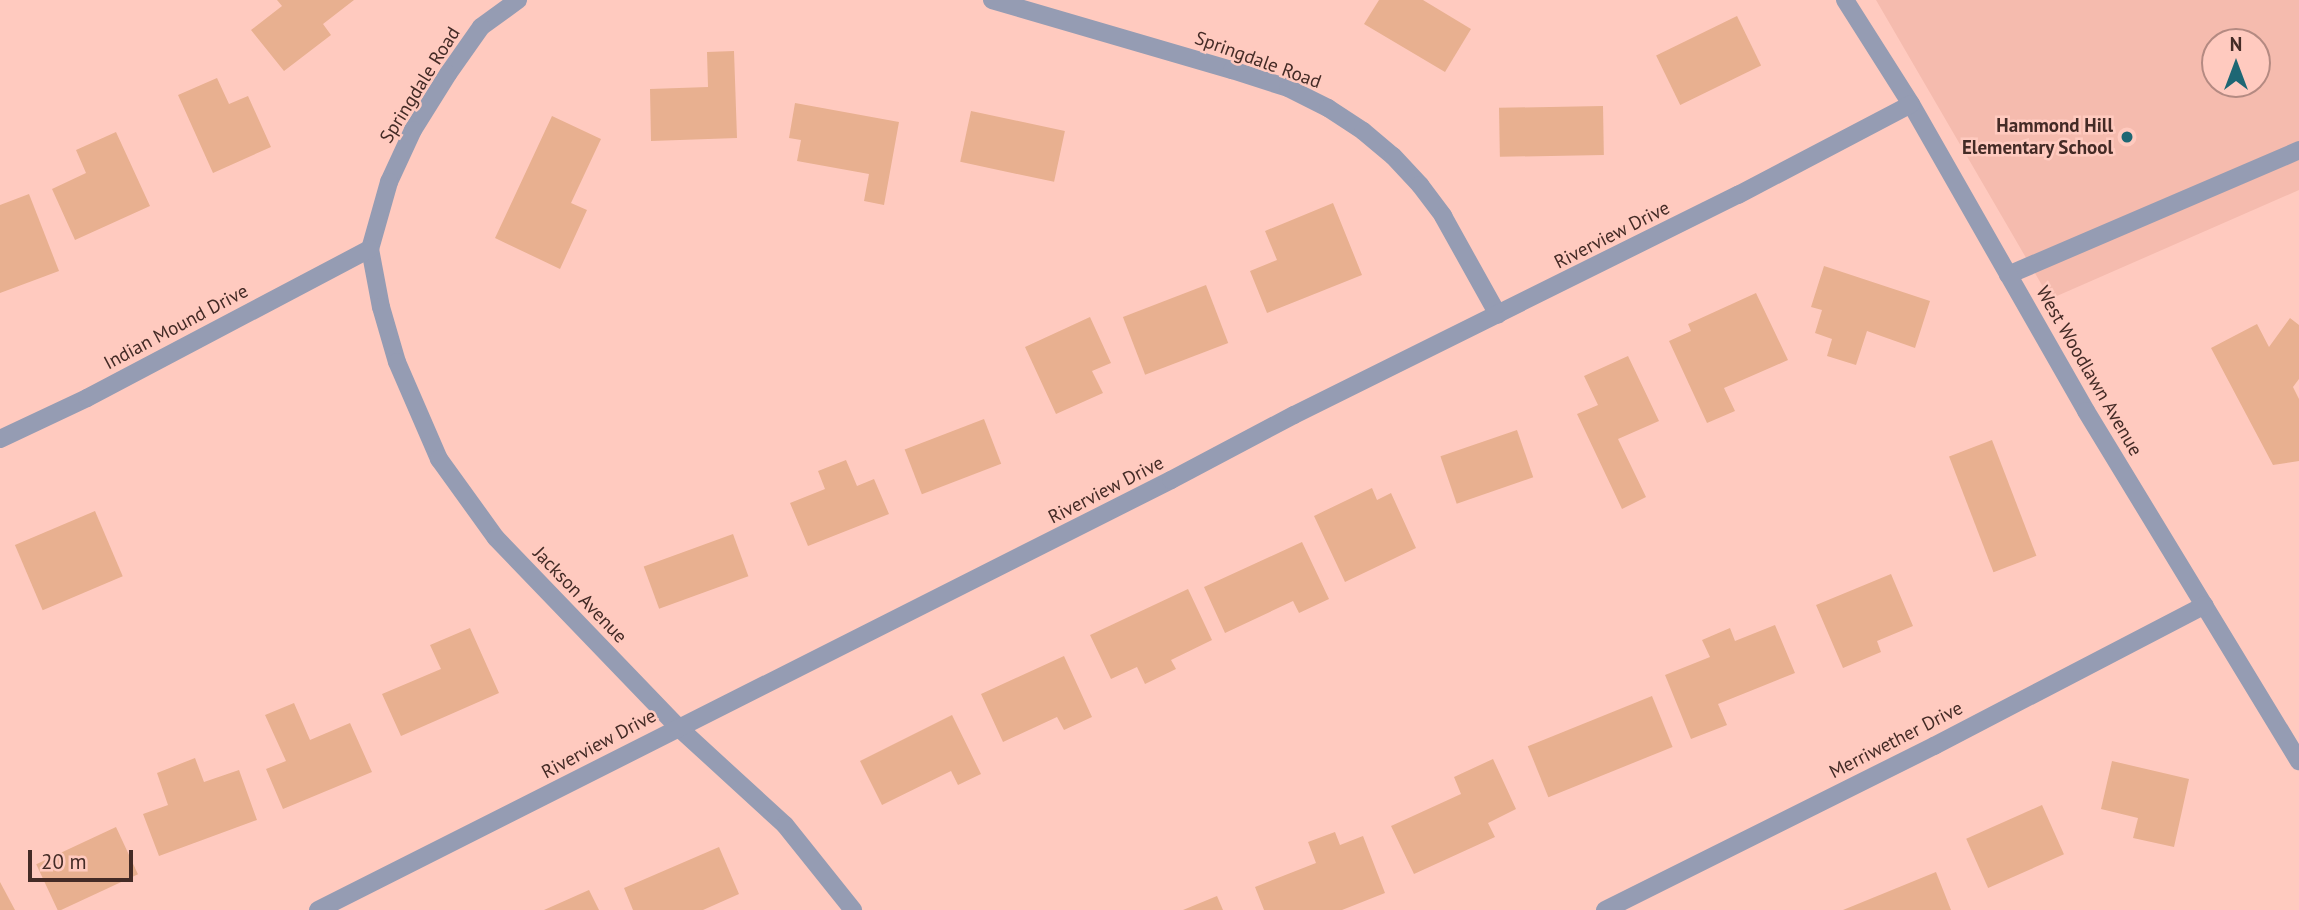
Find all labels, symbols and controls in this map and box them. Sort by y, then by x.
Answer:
street label: Springdale Road [375,23,465,147]
street label: Springdale Road [1192,27,1324,93]
north arrow [2201,28,2271,98]
text: N [2230,32,2242,56]
place label: Hammond Hill Elementary School [1961,115,2113,159]
marker: Hammond Hill Elementary School [2119,129,2135,145]
street label: Riverview Drive [1550,196,1674,274]
street label: Indian Mound Drive [100,279,252,375]
street label: West Woodlawn Avenue [2031,282,2147,460]
street label: Riverview Drive [1044,451,1168,529]
street label: Jackson Avenue [528,542,632,648]
street label: Merriwether Drive [1825,697,1967,783]
street label: Riverview Drive [538,704,660,784]
scale bar [32,836,136,880]
text: 20 m [41,848,87,875]

